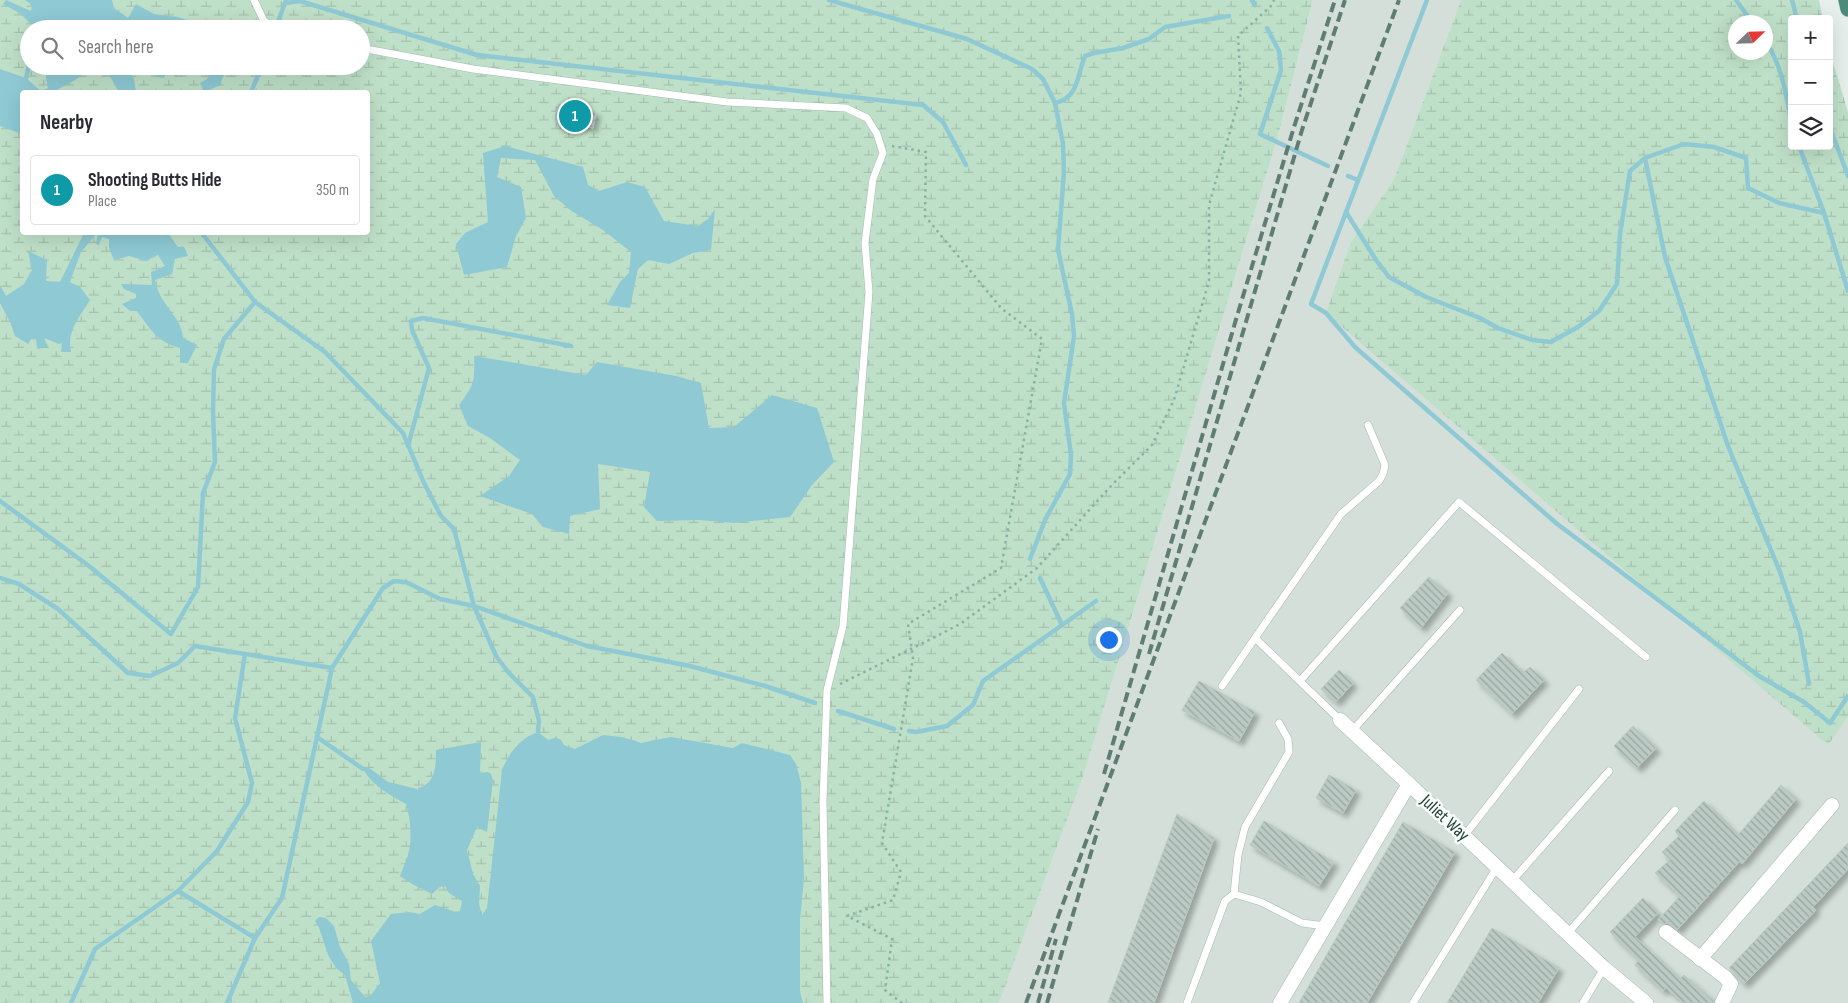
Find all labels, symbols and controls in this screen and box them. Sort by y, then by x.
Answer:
north arrow [1728,15,1773,60]
map controls [1788,15,1833,150]
button: + [1788,15,1833,60]
search box [20,20,370,75]
icon: search [38,34,66,62]
text: Search here [78,36,154,59]
button: − [1788,60,1833,105]
pin: 1 [559,97,591,135]
button: layers [1788,105,1833,150]
text: Nearby [40,110,93,135]
text: Shooting Butts Hide [88,169,222,192]
text: 1 [54,181,60,200]
text: 350 m [316,181,349,200]
text: Place [88,192,117,211]
your location [1096,627,1122,653]
street label: Juliet Way [1416,790,1474,846]

